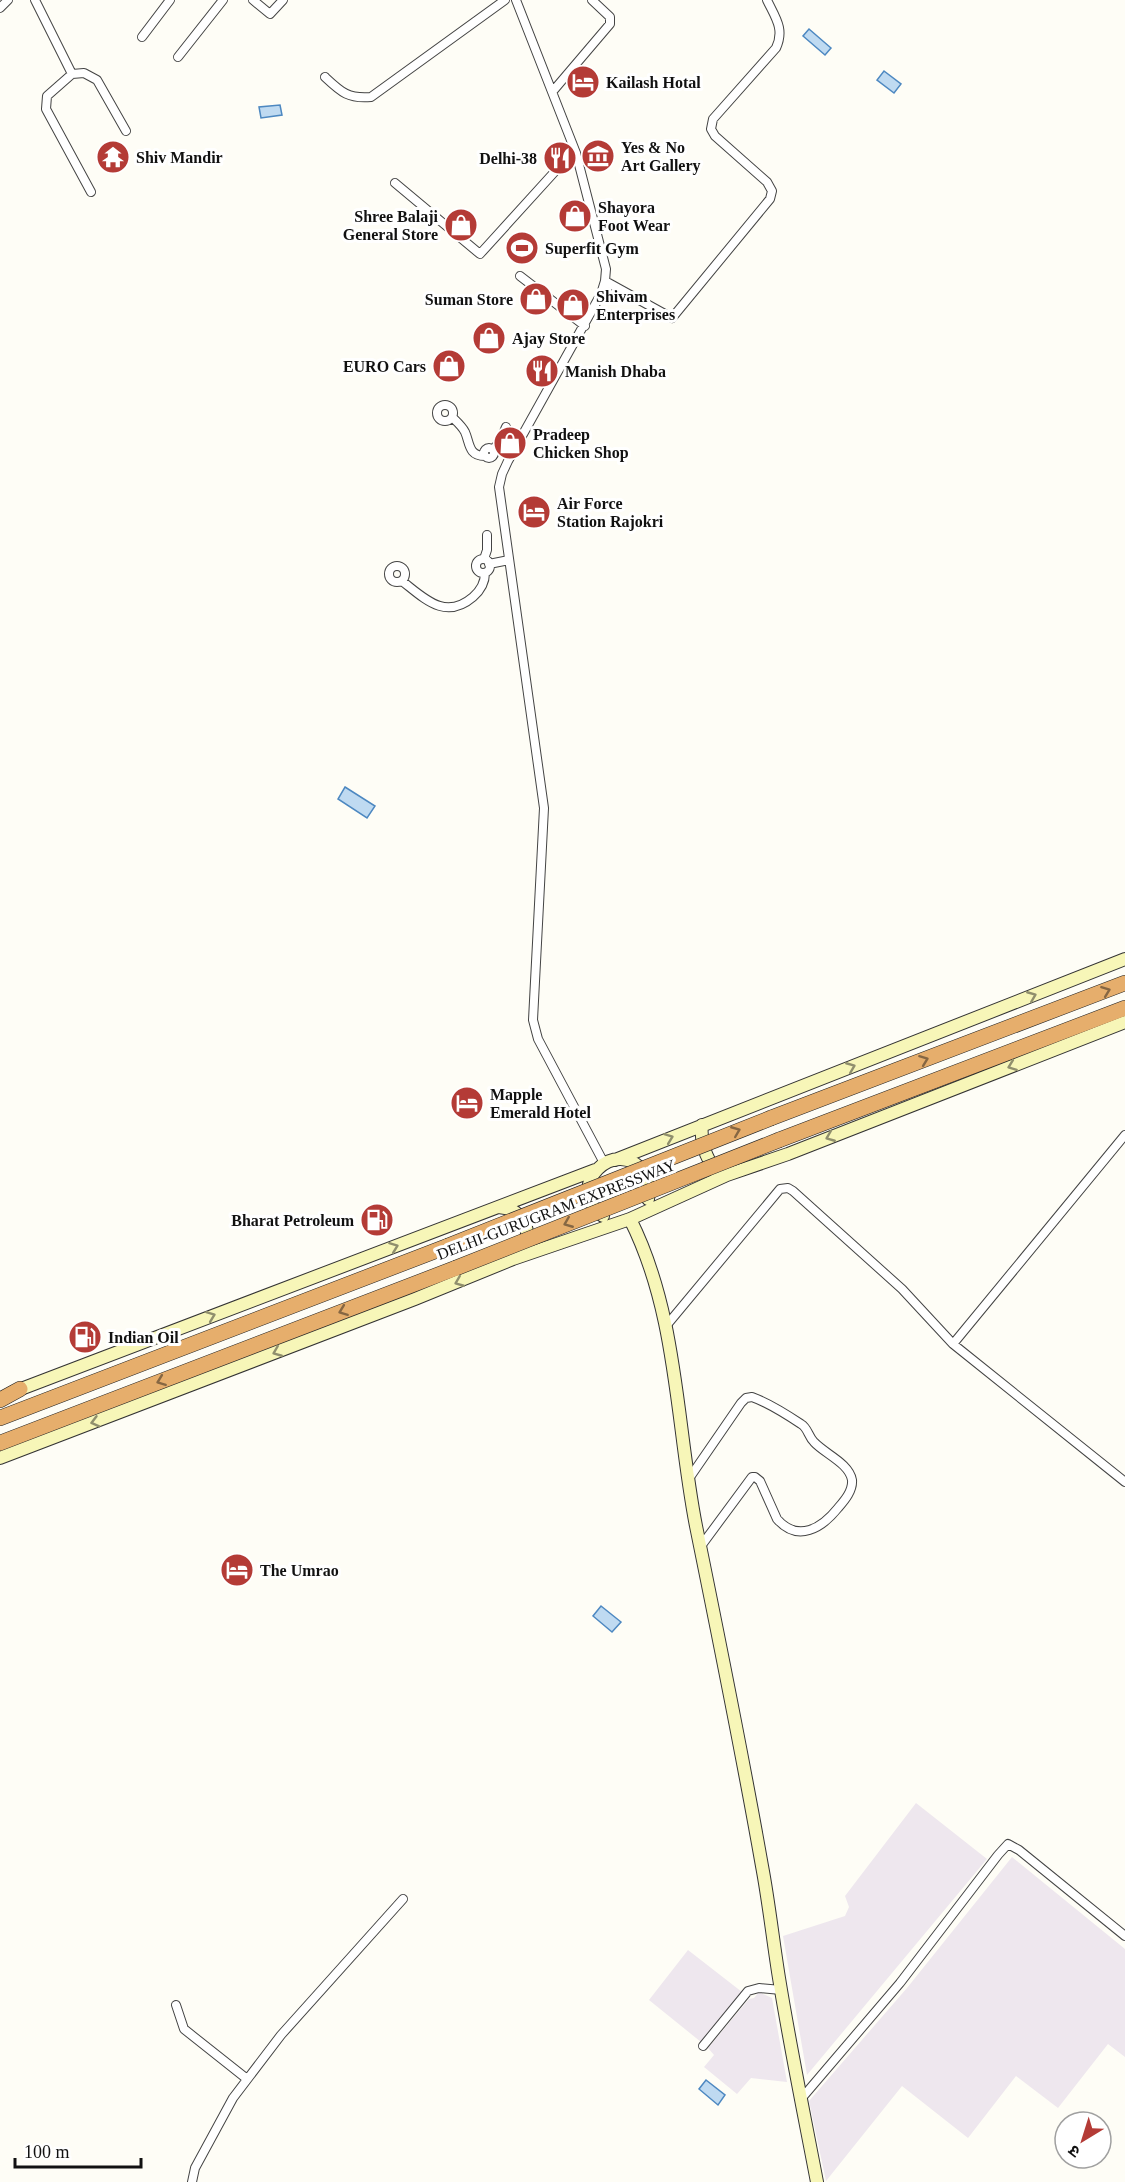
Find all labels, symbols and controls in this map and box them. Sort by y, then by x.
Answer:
hotel icon: Kailash Hotal [565,64,601,100]
place label: Kailash Hotal [606,74,701,91]
museum icon: Yes & No Art Gallery [580,138,616,174]
temple icon: Shiv Mandir [95,139,131,175]
place label: Yes & No Art Gallery [621,139,701,175]
restaurant icon: Delhi-38 [542,140,578,176]
place label: Shiv Mandir [136,149,223,166]
place label: Delhi-38 [479,150,537,167]
shop icon: Shayora Foot Wear [557,198,593,234]
place label: Shayora Foot Wear [598,199,670,234]
shop icon: Shree Balaji General Store [443,207,479,243]
place label: Shree Balaji General Store [343,208,439,243]
sports icon: Superfit Gym [504,230,540,266]
place label: Superfit Gym [545,240,639,258]
shop icon: Suman Store [518,281,554,317]
shop icon: Shivam Enterprises [555,287,591,323]
place label: Shivam Enterprises [596,288,675,324]
place label: Suman Store [425,291,513,308]
shop icon: Ajay Store [471,320,507,356]
place label: Ajay Store [512,330,585,348]
shop icon: EURO Cars [431,348,467,384]
restaurant icon: Manish Dhaba [524,353,560,389]
place label: EURO Cars [343,358,426,375]
place label: Manish Dhaba [565,363,666,380]
shop icon: Pradeep Chicken Shop [492,425,528,461]
place label: Pradeep Chicken Shop [533,426,629,462]
hotel icon: Air Force Station Rajokri [516,494,552,530]
place label: Air Force Station Rajokri [557,495,664,531]
one-way arrow [1100,985,1111,998]
one-way arrow [1026,990,1037,1003]
one-way arrow [918,1054,928,1067]
one-way arrow [1007,1058,1017,1071]
one-way arrow [845,1062,855,1075]
hotel icon: Mapple Emerald Hotel [449,1085,485,1121]
place label: Mapple Emerald Hotel [490,1086,591,1121]
one-way arrow [730,1126,741,1138]
one-way arrow [826,1130,837,1142]
one-way arrow [663,1133,674,1146]
street label: DELHI-GURUGRAM EXPRESSWAY [435,1156,678,1263]
fuel station icon: Bharat Petroleum [359,1202,395,1238]
place label: Bharat Petroleum [231,1212,355,1229]
one-way arrow [563,1216,574,1229]
one-way arrow [388,1241,398,1254]
one-way arrow [454,1275,465,1287]
one-way arrow [338,1304,349,1316]
one-way arrow [206,1311,216,1324]
fuel station icon: Indian Oil [67,1319,103,1355]
place label: Indian Oil [108,1329,179,1346]
one-way arrow [272,1344,283,1357]
one-way arrow [156,1374,167,1386]
one-way arrow [90,1415,101,1427]
hotel icon: The Umrao [219,1552,255,1588]
place label: The Umrao [260,1562,339,1579]
north arrow [1053,2110,1113,2170]
scale bar [15,2131,141,2169]
text: उ [1065,2141,1083,2161]
text: 100 m [24,2142,70,2162]

